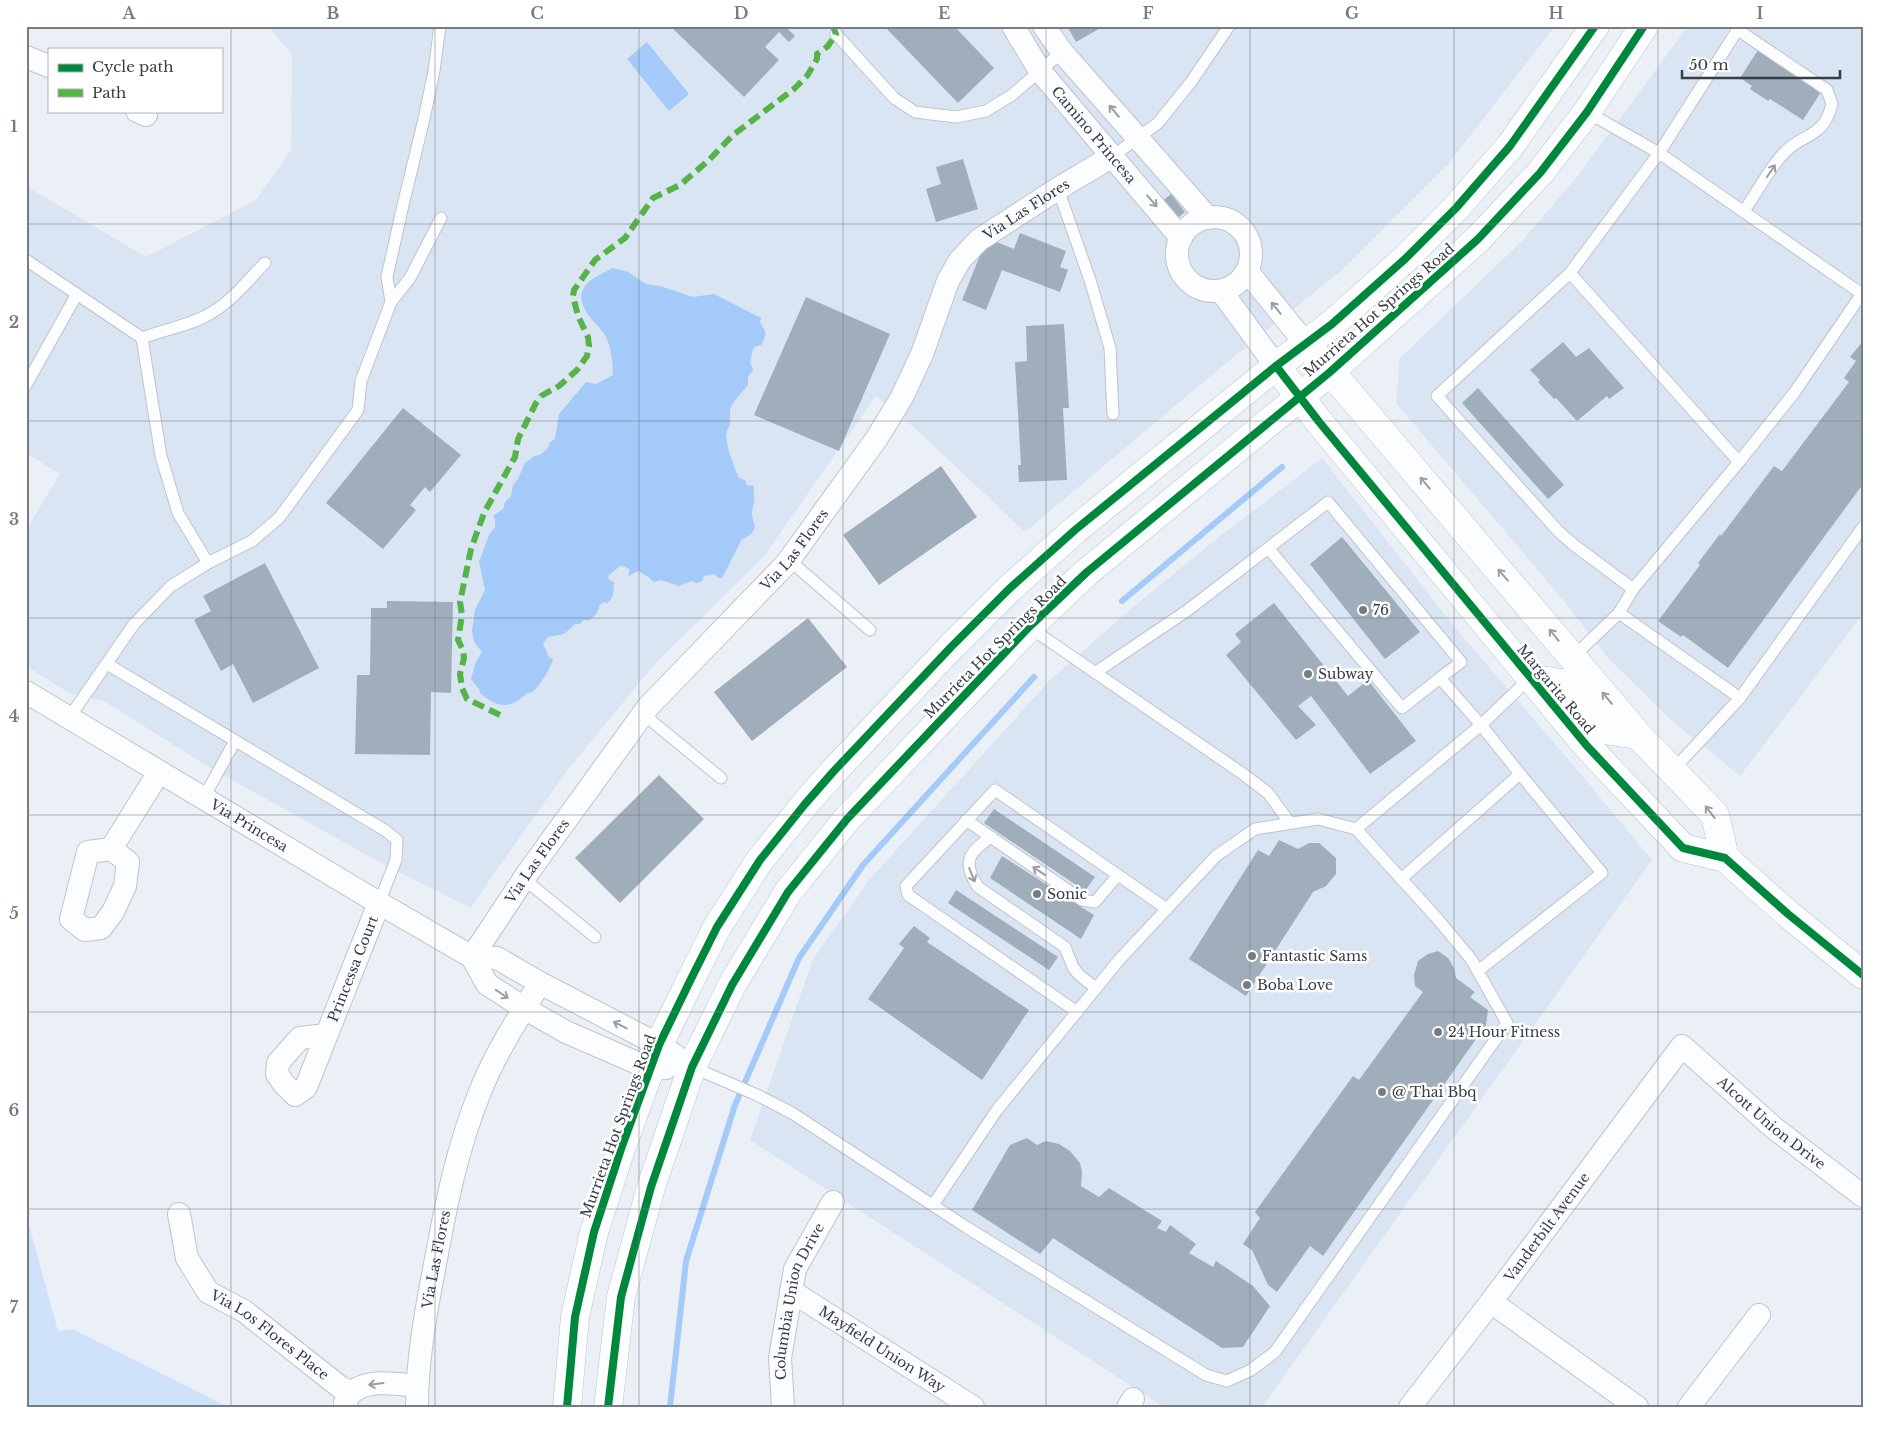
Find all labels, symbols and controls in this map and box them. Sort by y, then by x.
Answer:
text: A [122,3,137,23]
text: B [327,3,340,23]
text: C [530,3,544,23]
text: D [734,3,748,23]
text: E [938,3,950,23]
text: F [1142,3,1154,23]
text: G [1345,3,1359,23]
text: H [1548,3,1564,23]
text: I [1757,3,1764,23]
legend [48,48,222,112]
scale bar [1682,48,1839,80]
text: 50 m [1689,55,1729,74]
text: Cycle path [92,57,174,76]
street label: Camino Princesa [1048,82,1140,187]
text: Path [92,83,126,102]
one-way arrow [1108,104,1119,117]
text: 1 [11,116,18,136]
one-way arrow [1766,164,1776,178]
street label: Via Las Flores [979,175,1073,245]
one-way arrow [1146,195,1157,208]
street label: Murrieta Hot Springs Road [1300,239,1459,380]
one-way arrow [1271,302,1282,315]
text: 2 [9,312,19,332]
one-way arrow [1420,477,1431,490]
street label: Via Las Flores [756,505,832,595]
text: 3 [9,509,19,529]
one-way arrow [1498,569,1509,582]
street label: Murrieta Hot Springs Road [920,572,1070,722]
place label: 76 [1373,601,1389,619]
marker: 76 [1357,604,1369,616]
one-way arrow [1548,629,1559,642]
street label: Margarita Road [1513,641,1599,738]
place label: Subway [1318,665,1374,683]
marker: Subway [1302,668,1314,680]
one-way arrow [1601,692,1612,705]
text: 4 [9,706,19,726]
street label: Via Princesa [206,795,292,856]
one-way arrow [1705,805,1715,819]
street label: Via Las Flores [500,815,573,908]
one-way arrow [1033,866,1047,876]
one-way arrow [968,868,977,883]
place label: Sonic [1047,885,1088,903]
marker: Sonic [1031,888,1043,900]
text: 5 [9,903,19,923]
street label: Princessa Court [324,913,382,1024]
place label: Fantastic Sams [1262,947,1367,965]
marker: Fantastic Sams [1246,950,1258,962]
place label: Boba Love [1257,976,1333,994]
marker: Boba Love [1241,979,1253,991]
one-way arrow [495,989,509,999]
one-way arrow [613,1020,628,1029]
place label: 24 Hour Fitness [1448,1023,1560,1041]
marker: 24 Hour Fitness [1432,1026,1444,1038]
street label: Murrieta Hot Springs Road [576,1031,660,1220]
street label: Alcott Union Drive [1713,1072,1829,1173]
place label: @ Thai Bbq [1392,1083,1477,1101]
marker: @ Thai Bbq [1376,1086,1388,1098]
text: 6 [9,1100,20,1120]
street label: Vanderbilt Avenue [1500,1169,1593,1286]
street label: Via Las Flores [418,1209,454,1311]
street label: Columbia Union Drive [771,1220,828,1381]
street label: Via Los Flores Place [206,1285,333,1384]
text: 7 [10,1297,19,1317]
street label: Mayfield Union Way [815,1302,949,1396]
one-way arrow [368,1379,384,1389]

